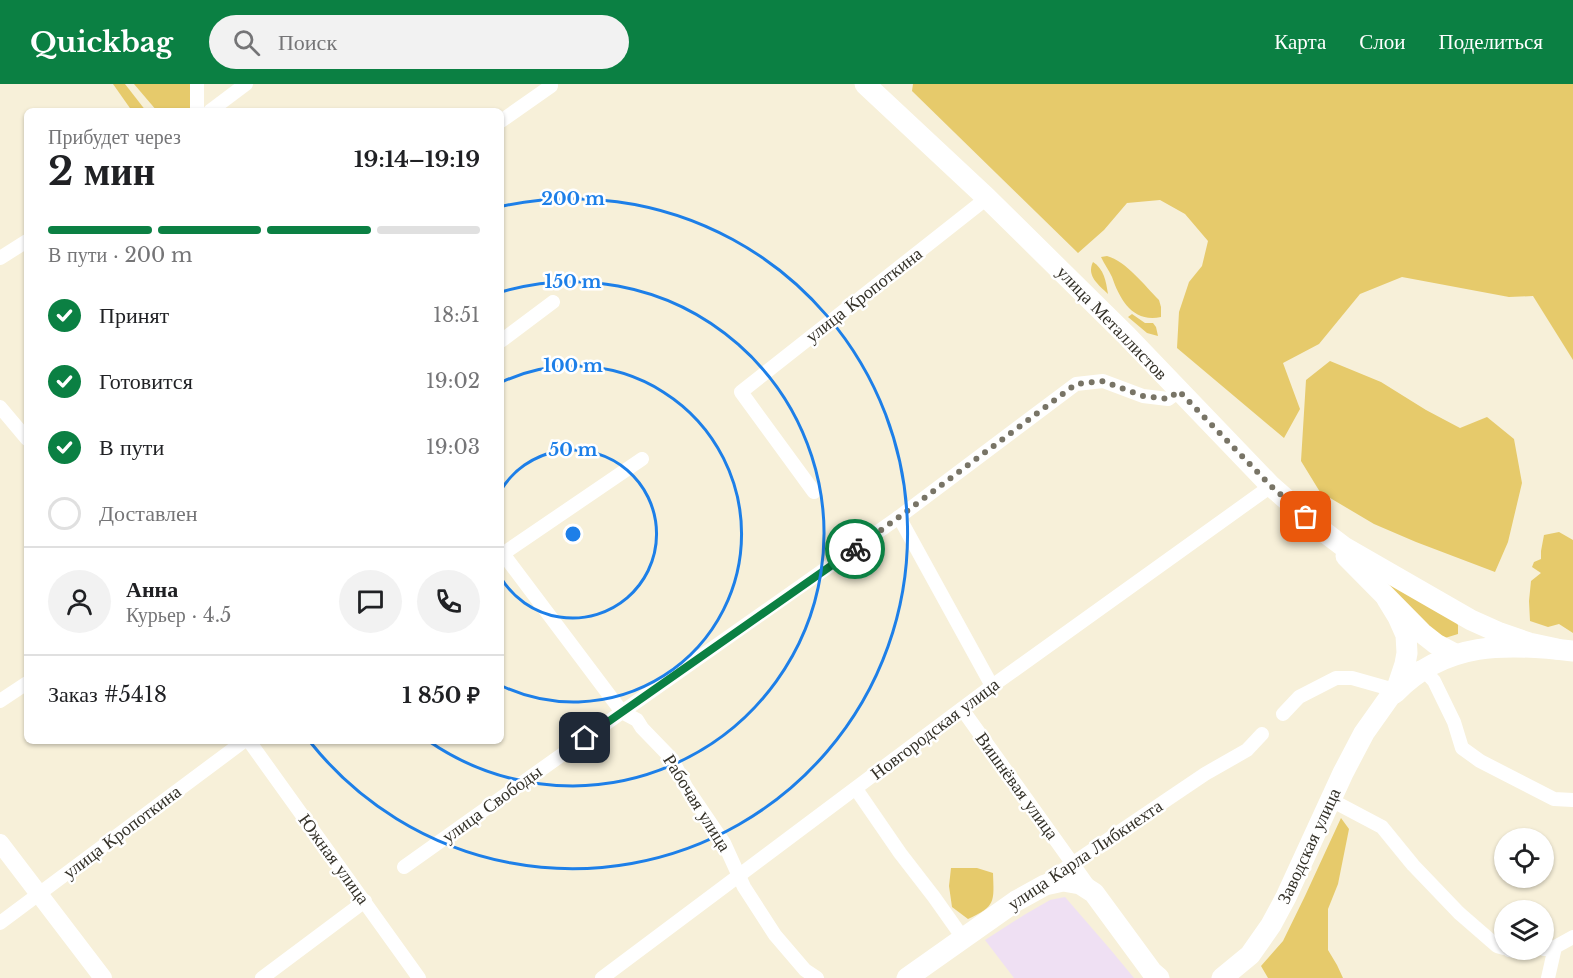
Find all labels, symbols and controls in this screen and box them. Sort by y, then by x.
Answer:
search box [209,15,629,69]
text: Quickbag [30,25,173,60]
icon: search [230,26,263,59]
text: Поиск [278,29,337,56]
text: Карта [1274,29,1326,55]
text: Слои [1359,29,1405,55]
text: Поделиться [1438,29,1543,55]
text: Прибудет через [48,125,181,149]
text: 19:14–19:19 [354,146,480,173]
text: 2 мин [48,147,155,196]
text: 200 m [541,188,605,210]
text: В пути · 200 m [48,243,193,267]
street label: улица Кропоткина [801,243,927,347]
street label: улица Металлистов [1052,261,1172,385]
text: 150 m [545,271,602,293]
icon: check [48,299,81,332]
text: Принят [99,302,169,329]
text: 18:51 [433,303,480,327]
text: 100 m [543,355,603,377]
icon: check [48,365,81,398]
text: Готовится [99,368,193,395]
text: 19:02 [426,369,480,393]
icon: check [48,431,81,464]
text: В пути [99,434,164,461]
text: 19:03 [426,435,480,459]
text: 50 m [549,439,598,461]
pin [1280,491,1331,542]
text: Доставлен [99,500,198,527]
icon: bag [1289,500,1322,533]
courier [825,519,885,579]
centre of rings [563,524,583,544]
icon: bike [839,533,872,566]
button: person [48,570,111,633]
button: chat [339,570,402,633]
button: phone [417,570,480,633]
text: Анна [126,576,178,603]
text: Курьер · 4.5 [126,603,231,627]
street label: Новгородская улица [866,673,1004,785]
text: Заказ #5418 [48,681,167,708]
text: 1 850 ₽ [402,682,480,709]
pin [559,712,610,763]
icon: home [568,721,601,754]
street label: Вишнёвая улица [971,728,1063,844]
street label: Рабочая улица [658,750,736,856]
street label: улица Свободы [438,760,546,848]
street label: улица Кропоткина [59,781,185,883]
street label: Заводская улица [1273,785,1345,907]
street label: улица Карла Либкнехта [1003,795,1167,915]
street label: Южная улица [294,809,374,909]
map controls [1494,828,1554,960]
button: locate [1494,828,1554,888]
button: layers [1494,900,1554,960]

